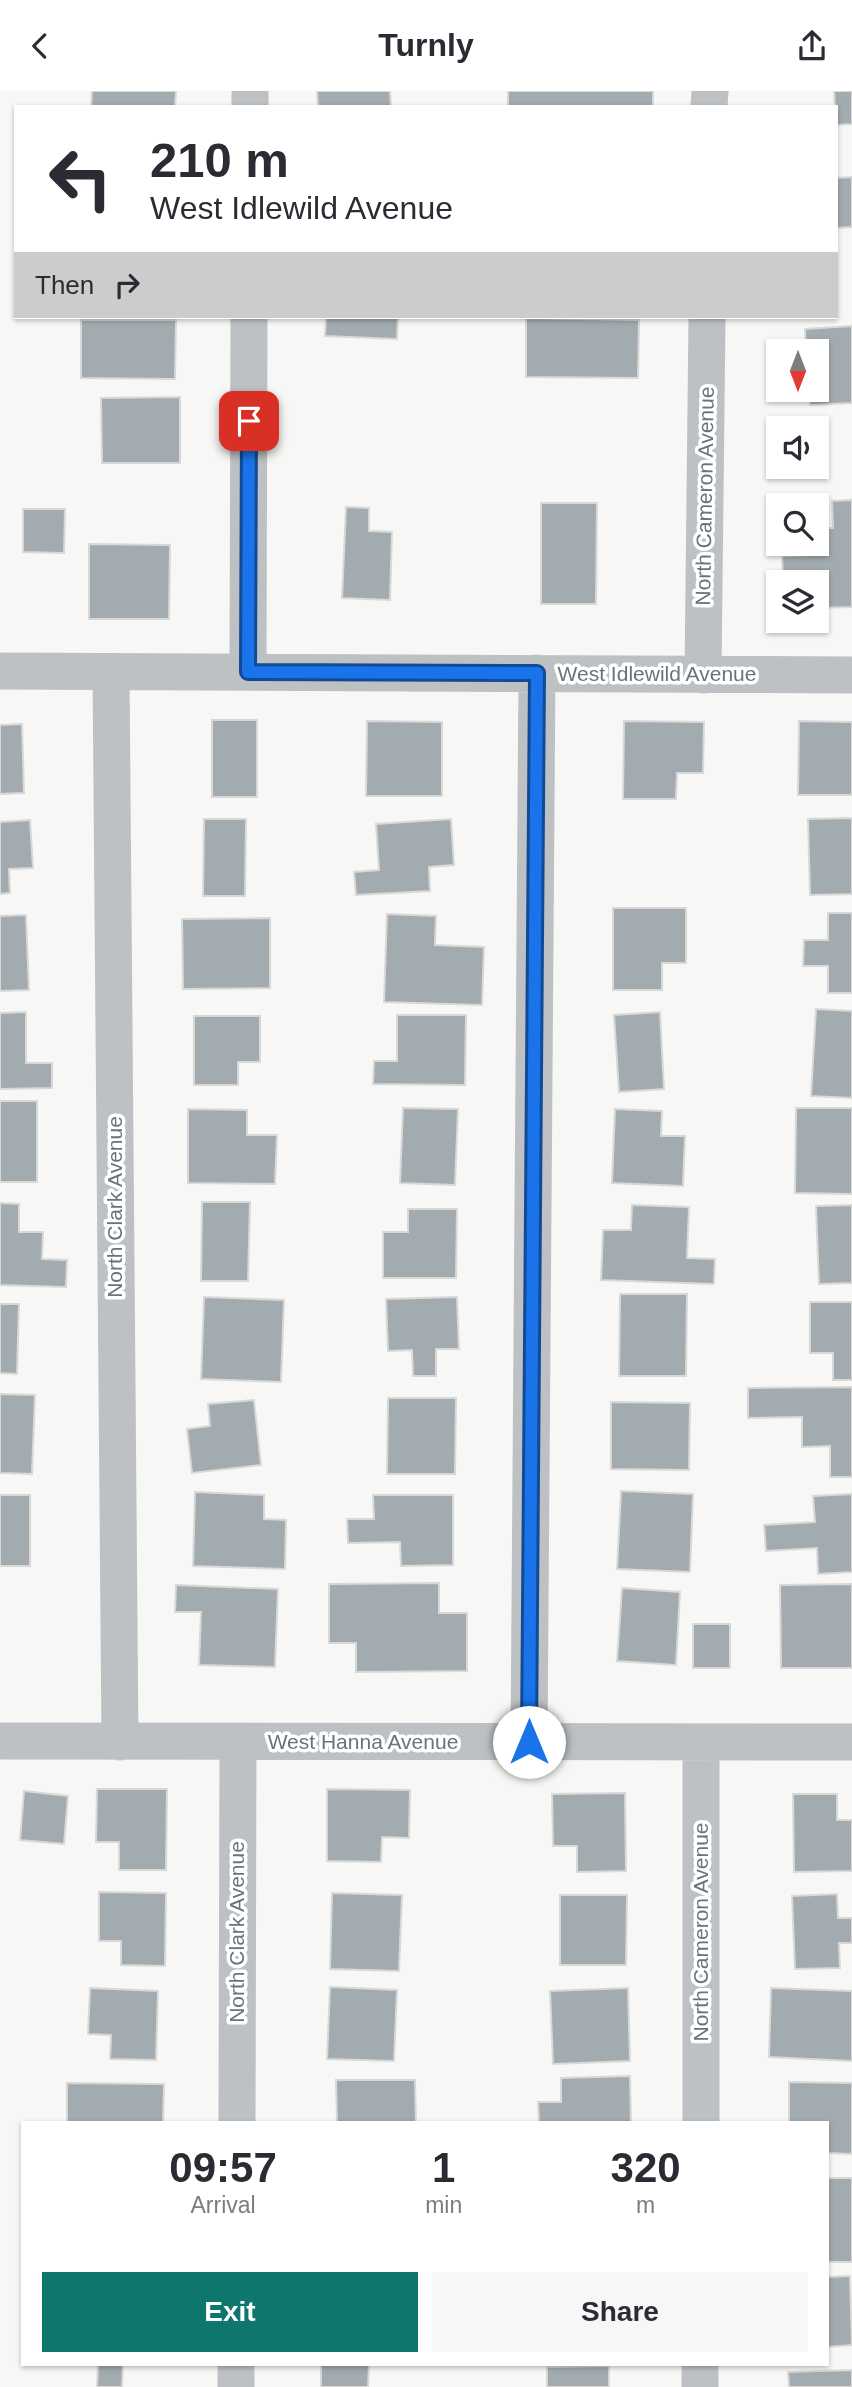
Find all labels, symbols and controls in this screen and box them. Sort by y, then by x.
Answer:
icon: back [21,27,59,65]
text: Turnly [378,27,474,63]
icon: share [793,27,831,65]
icon: left [35,133,126,224]
text: 210 m [150,133,289,187]
text: West Idlewild Avenue [150,190,453,226]
icon: right [108,266,146,304]
text: Then [35,270,94,300]
north arrow [766,339,830,403]
map controls [766,339,829,633]
street label: North Cameron Avenue [691,386,718,606]
pin [219,391,279,451]
icon: arrive [230,402,268,440]
button: sound [766,416,829,479]
button: search [766,493,829,556]
button: layers [766,570,829,633]
street label: West Idlewild Avenue [558,662,756,685]
street label: North Clark Avenue [103,1116,126,1298]
position arrow [492,1705,566,1779]
street label: West Hanna Avenue [268,1730,458,1753]
street label: North Cameron Avenue [689,1822,712,2042]
street label: North Clark Avenue [225,1841,248,2023]
text: 09:57 [169,2144,277,2191]
text: 1 [432,2144,455,2191]
text: 320 [611,2144,681,2191]
text: Arrival [190,2192,256,2218]
text: min [425,2192,462,2218]
text: m [636,2192,655,2218]
button: Exit [42,2272,418,2352]
button: Share [432,2272,808,2352]

